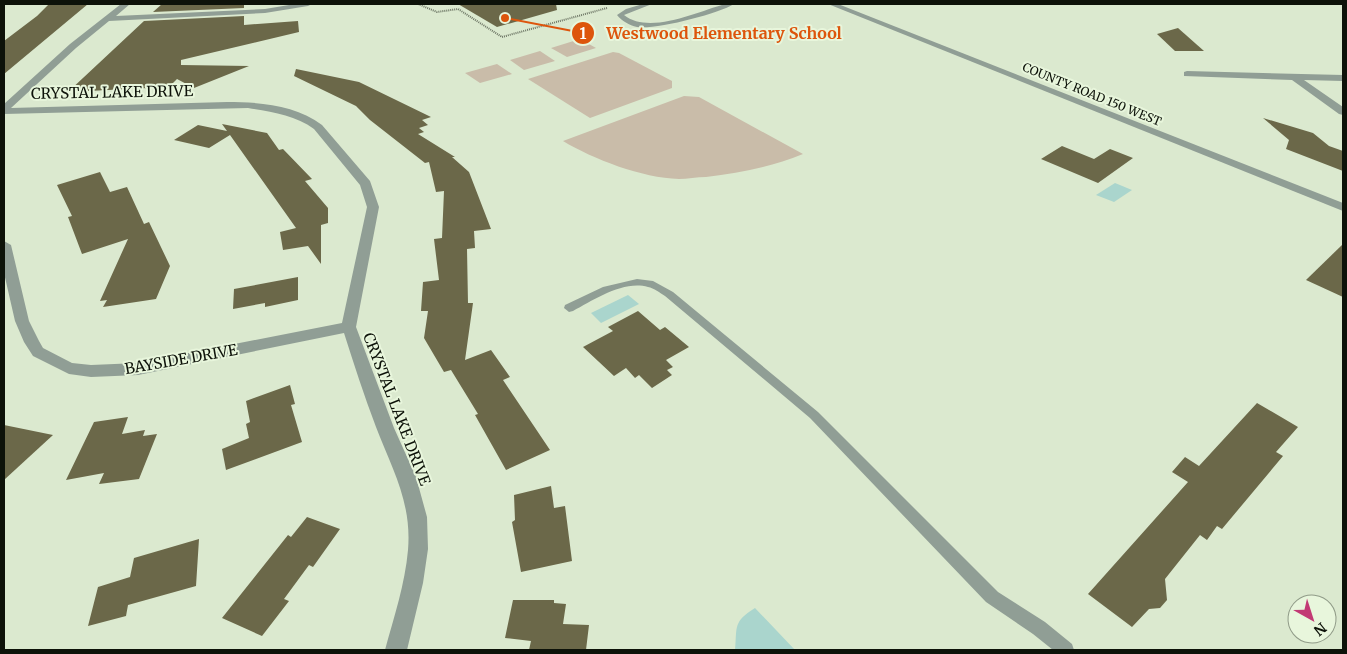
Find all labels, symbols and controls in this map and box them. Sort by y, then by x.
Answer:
callout: Westwood Elementary School [571,18,851,49]
text: Westwood Elementary School [605,23,842,43]
text: 1 [580,24,587,43]
street label: COUNTY ROAD 150 WEST [1020,59,1164,129]
street label: CRYSTAL LAKE DRIVE [31,81,194,103]
street label: CRYSTAL LAKE DRIVE [359,330,435,489]
street label: BAYSIDE DRIVE [123,340,239,378]
north arrow [1287,594,1337,644]
text: N [1310,619,1330,640]

